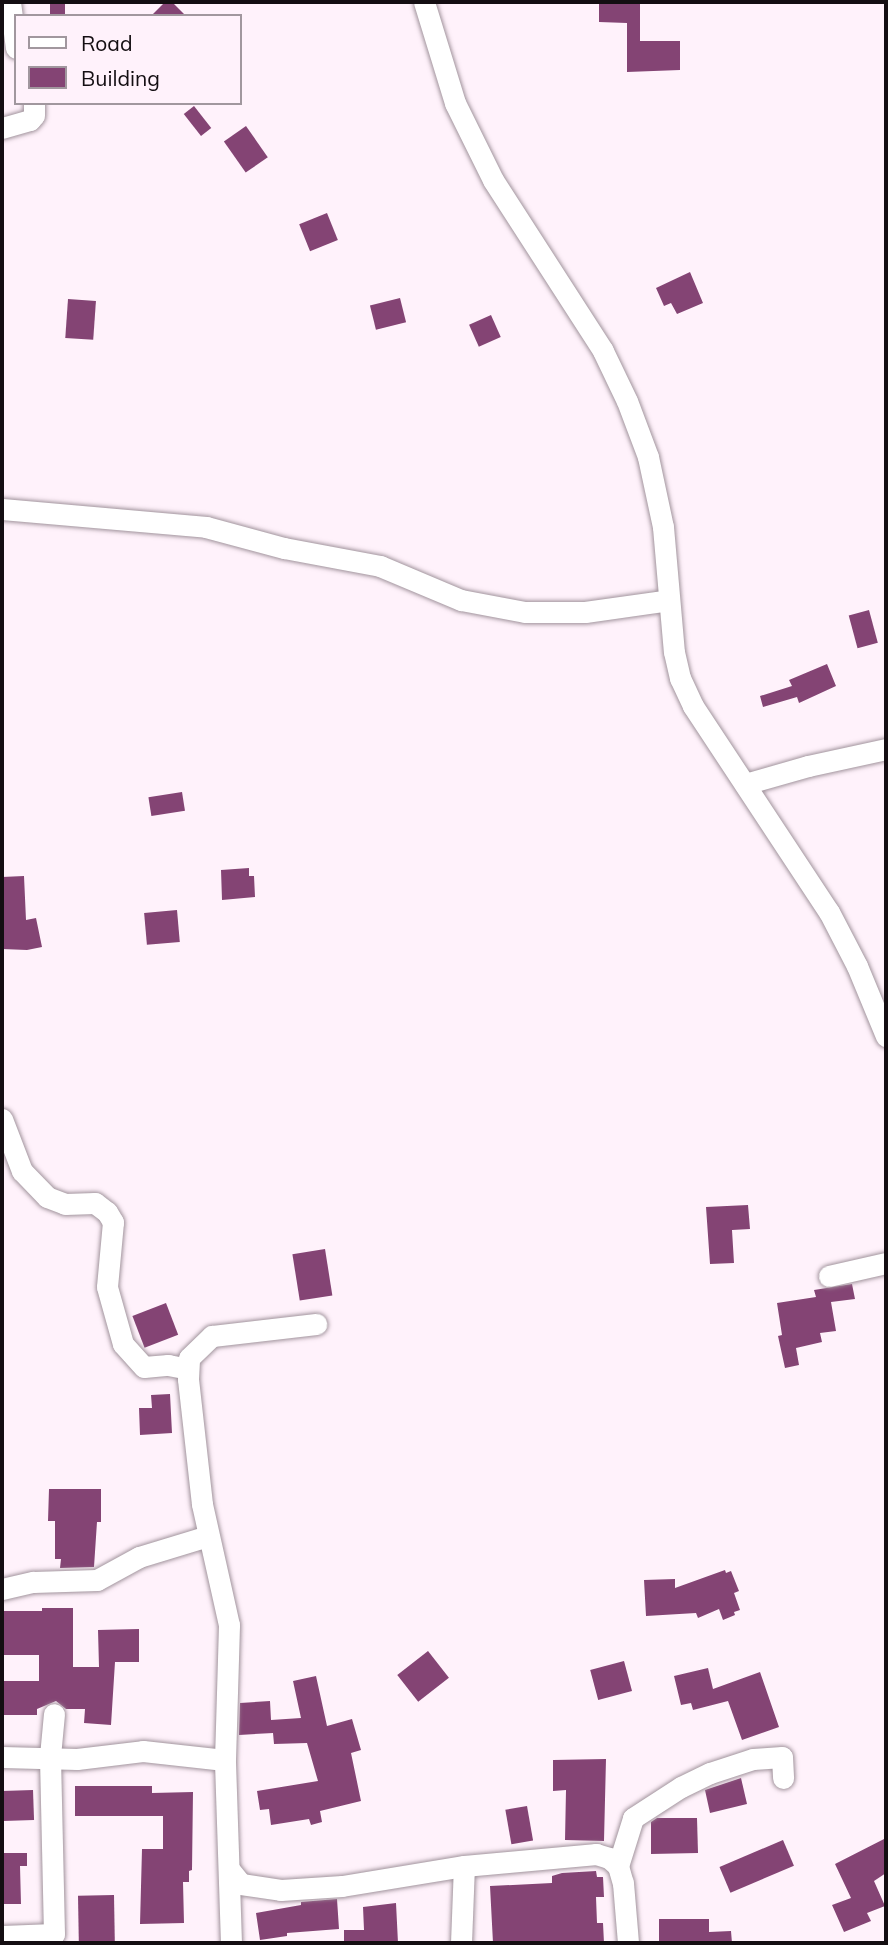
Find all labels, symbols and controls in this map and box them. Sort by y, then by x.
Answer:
legend [14,14,242,105]
text: Road [81,30,132,56]
text: Building [81,65,160,91]

